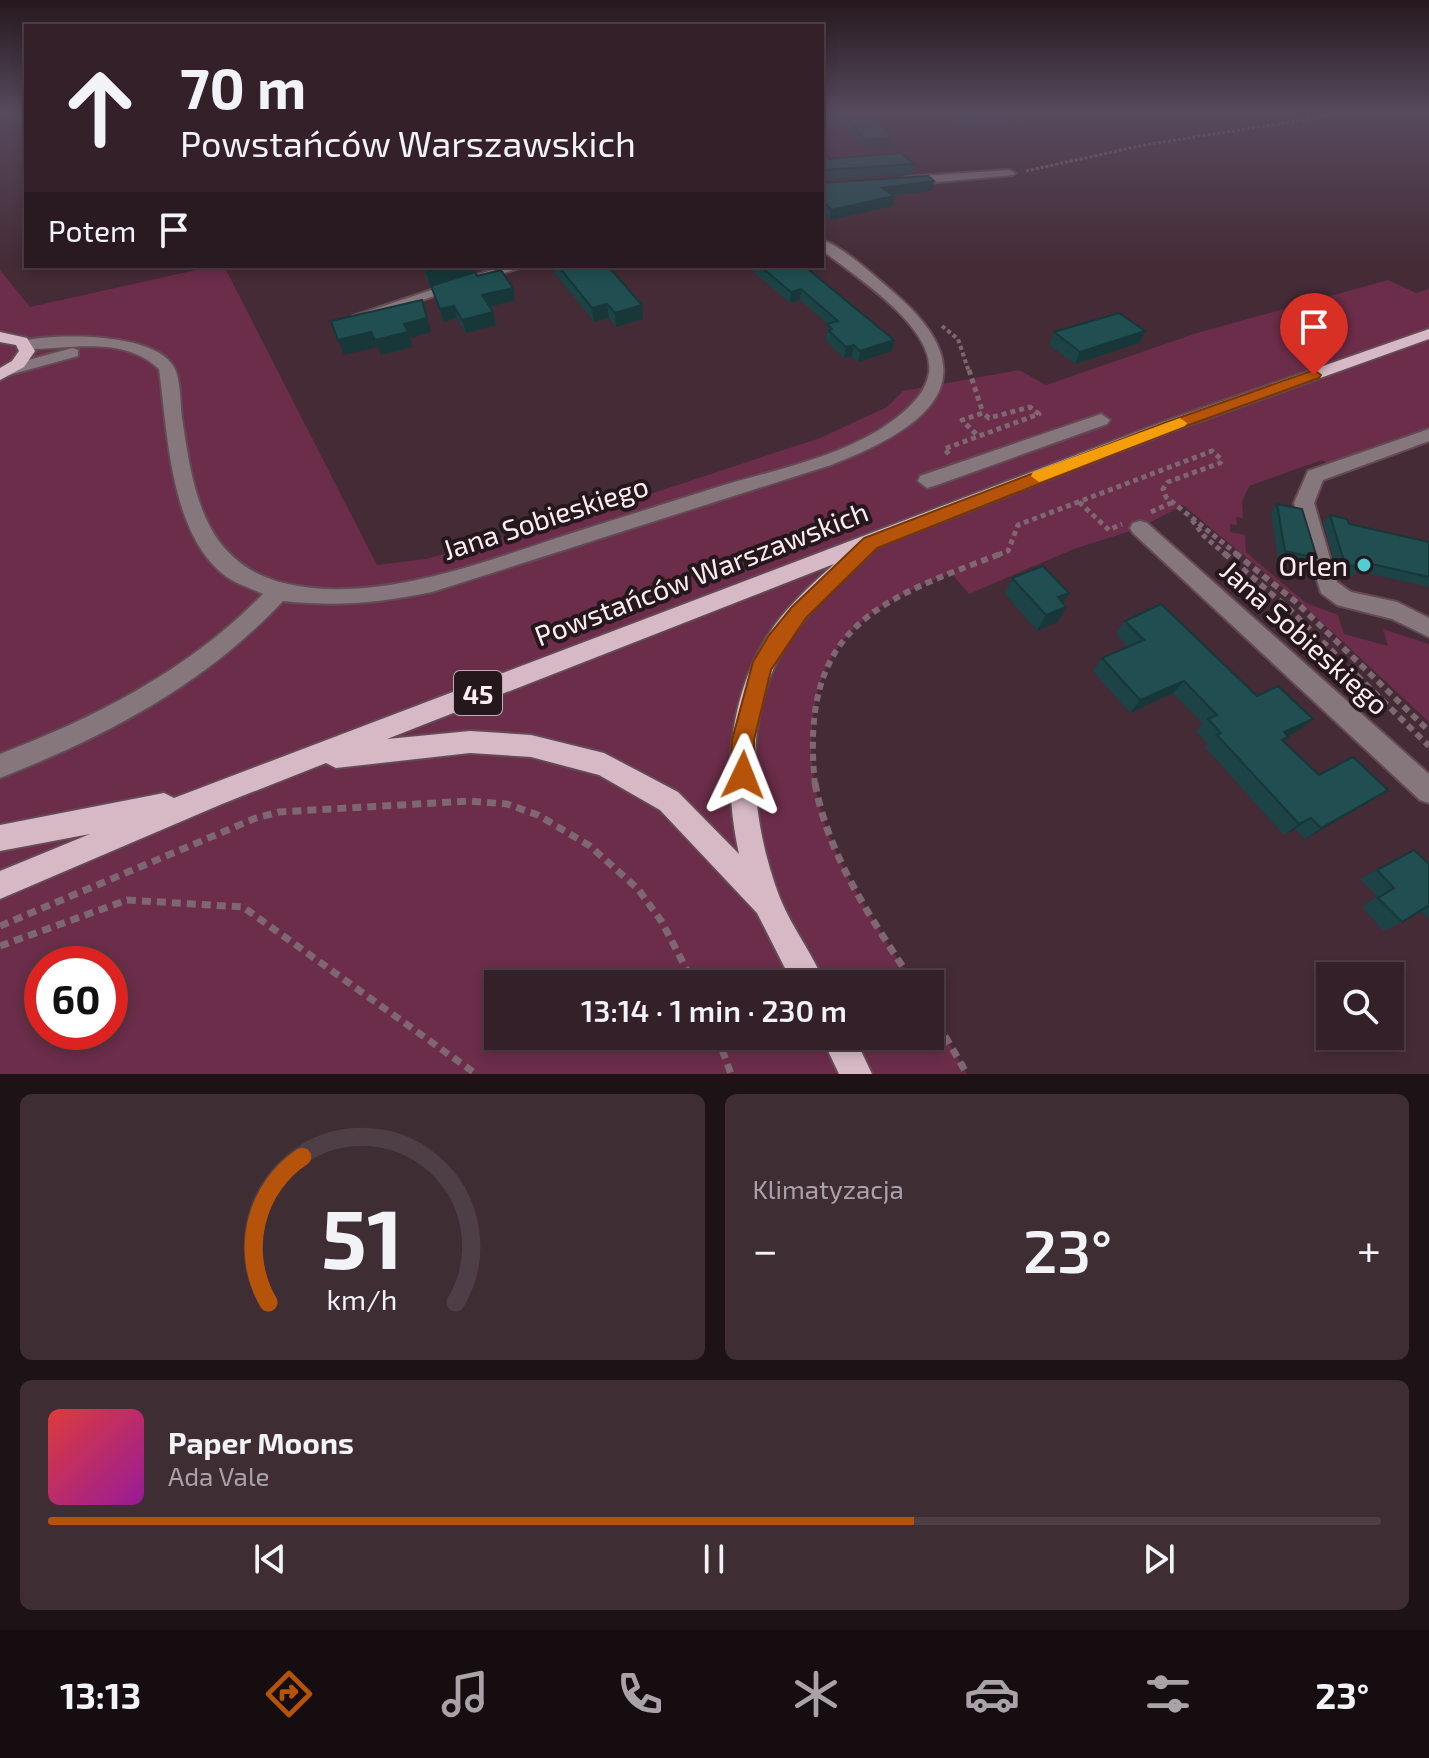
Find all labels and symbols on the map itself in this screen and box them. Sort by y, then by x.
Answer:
pin [1280,293,1348,375]
street label: Jana Sobieskiego [438,468,652,566]
street label: Powstańców Warszawskich [529,494,873,652]
place label: Orlen [1278,548,1348,582]
street label: Jana Sobieskiego [1214,553,1396,721]
marker: Orlen [1355,556,1373,574]
road number: 45 [454,671,502,715]
position arrow [701,733,785,817]
speed limit sign: 60 [24,946,128,1050]

